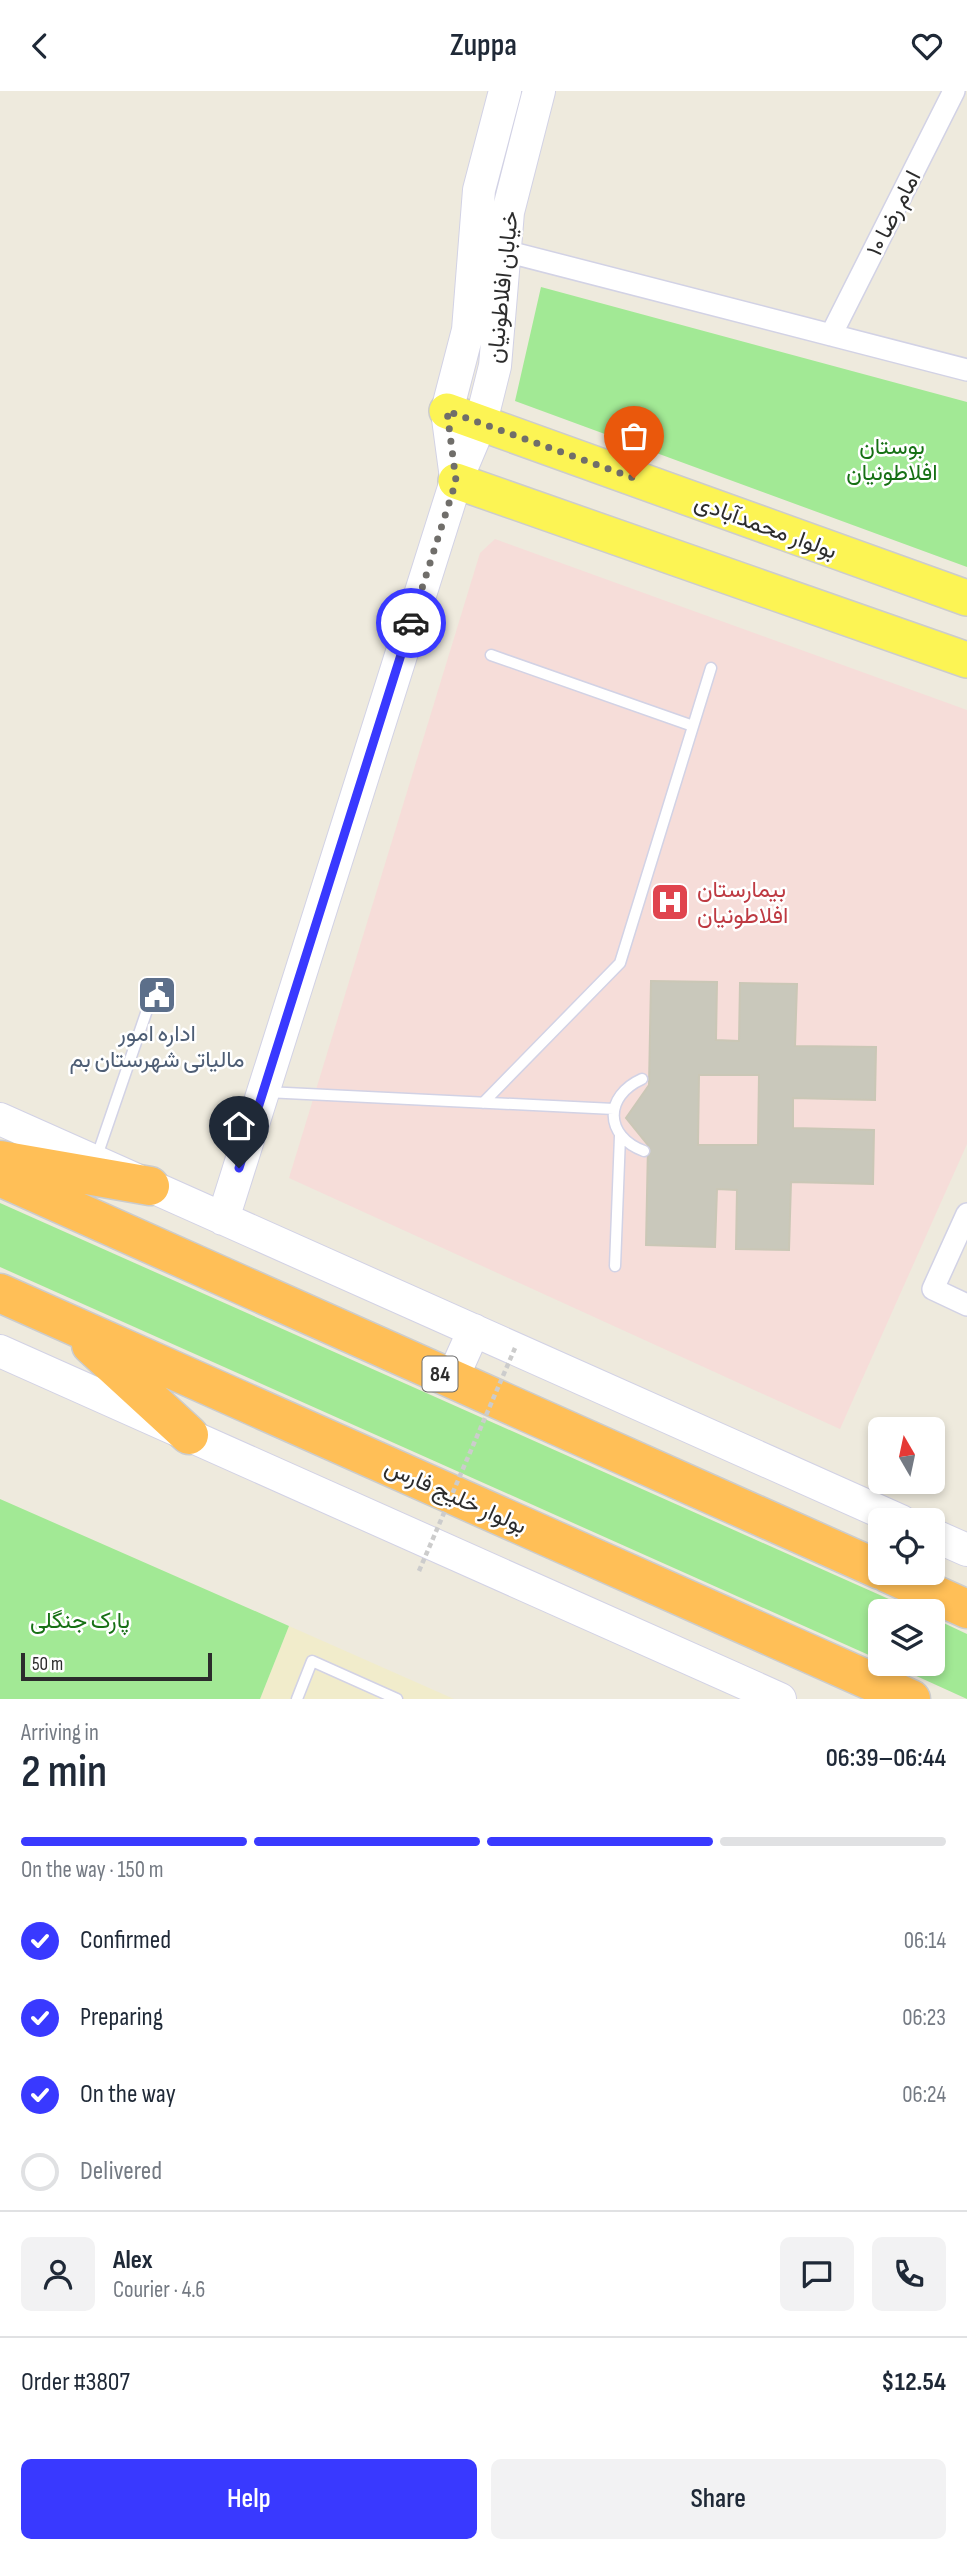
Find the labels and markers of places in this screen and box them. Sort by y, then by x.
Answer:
pin [604,406,664,478]
place label: بیمارستان افلاطونیان [697,876,788,930]
hospital icon: بیمارستان افلاطونیان [649,881,691,923]
public building icon: اداره امور مالیاتی شهرستان بم [136,974,178,1016]
place label: اداره امور مالیاتی شهرستان بم [69,1020,245,1074]
pin [209,1096,269,1168]

